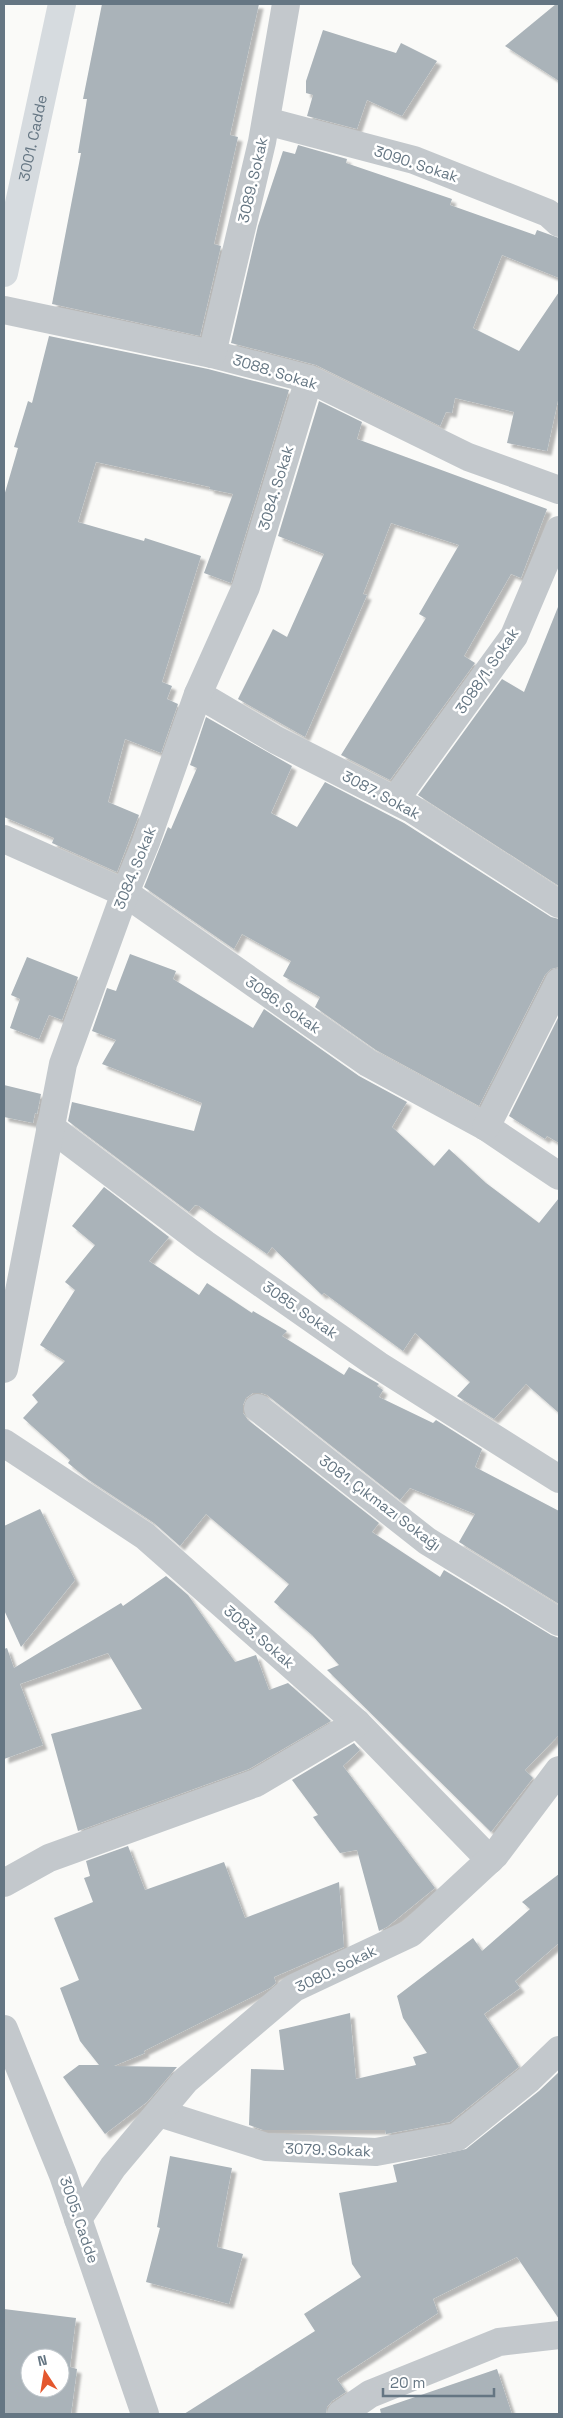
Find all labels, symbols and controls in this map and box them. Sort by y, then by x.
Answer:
street label: 3001. Cadde [14,93,51,183]
street label: 3089. Sokak [233,135,272,225]
street label: 3090. Sokak [372,141,461,186]
street label: 3088. Sokak [230,350,320,393]
street label: 3084. Sokak [254,443,297,533]
street label: 3088/1. Sokak [451,624,522,717]
street label: 3087. Sokak [339,766,423,823]
street label: 3084. Sokak [109,824,160,912]
street label: 3086. Sokak [242,972,325,1037]
street label: 3085. Sokak [259,1277,341,1342]
street label: 3081. Çıkmazı Sokağı [316,1451,445,1555]
street label: 3083. Sokak [220,1601,299,1672]
street label: 3080. Sokak [292,1941,379,1996]
street label: 3079. Sokak [285,2139,371,2160]
street label: 3005. Cadde [56,2174,103,2266]
north arrow [20,2348,70,2398]
text: N [36,2351,49,2370]
scale bar [383,2366,494,2398]
text: 20 m [390,2373,425,2392]

